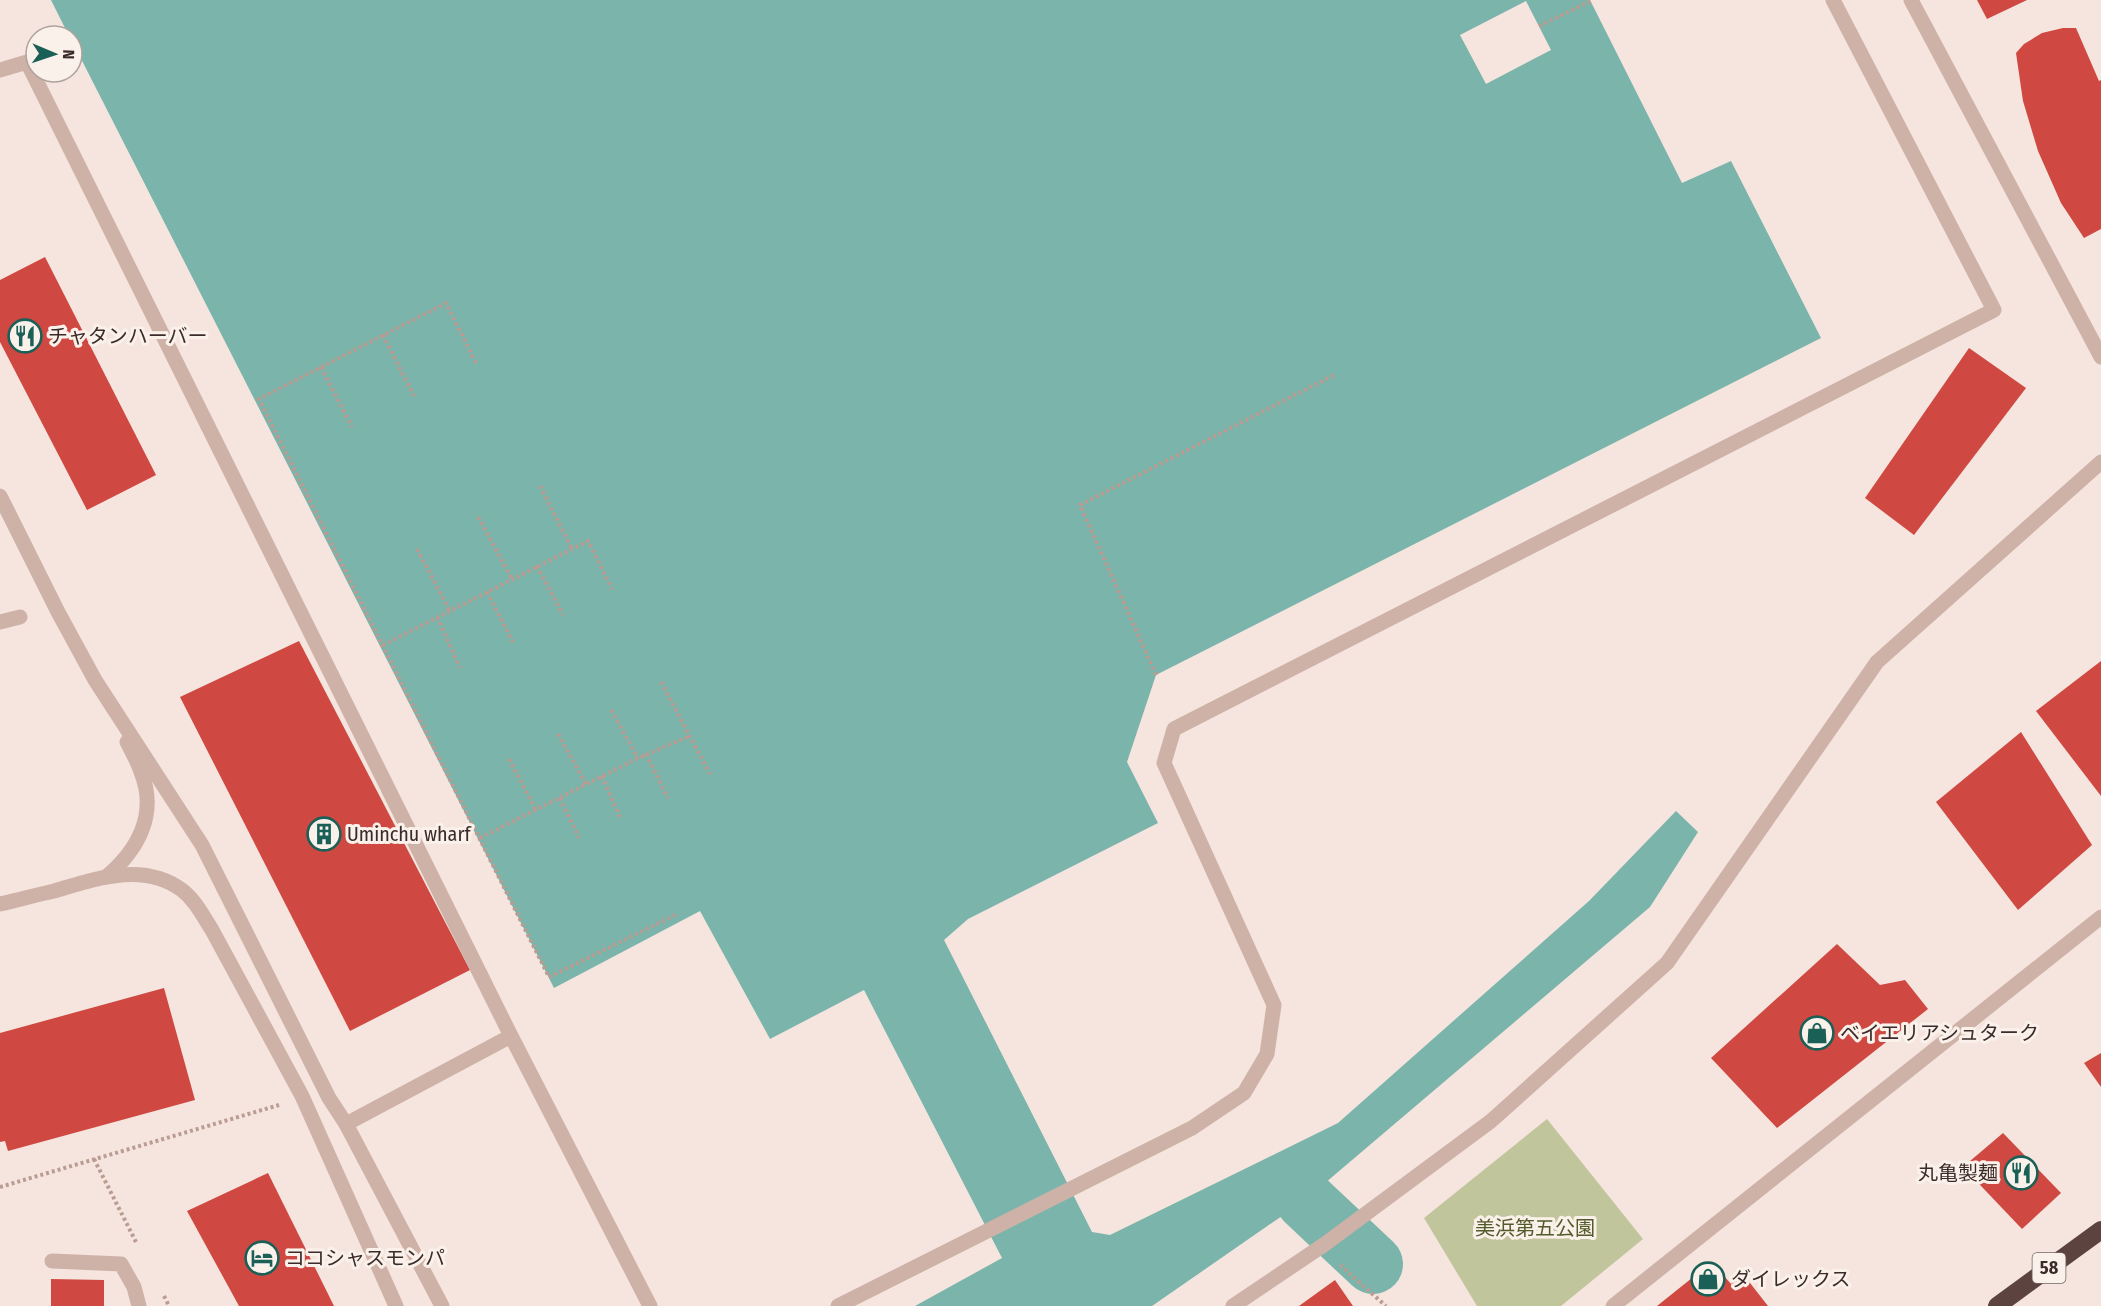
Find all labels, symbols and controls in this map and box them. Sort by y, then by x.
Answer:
north arrow [24,24,84,84]
text: N [59,49,78,60]
restaurant icon: チャタンハーバー [7,318,43,354]
place label: チャタンハーバー [48,324,208,348]
building icon: Uminchu wharf [306,816,342,852]
place label: Uminchu wharf [347,822,472,846]
shop icon: ベイエリアシュターク [1799,1015,1835,1051]
place label: ベイエリアシュターク [1840,1021,2039,1045]
restaurant icon: 丸亀製麺 [2003,1155,2039,1191]
place label: 丸亀製麺 [1918,1161,1998,1185]
park label: 美浜第五公園 [1475,1216,1595,1240]
hotel icon: ココシャスモンパ [244,1240,280,1276]
place label: ココシャスモンパ [285,1246,445,1270]
road number: 58 [2032,1253,2066,1283]
shop icon: ダイレックス [1690,1261,1726,1297]
place label: ダイレックス [1731,1267,1850,1291]

